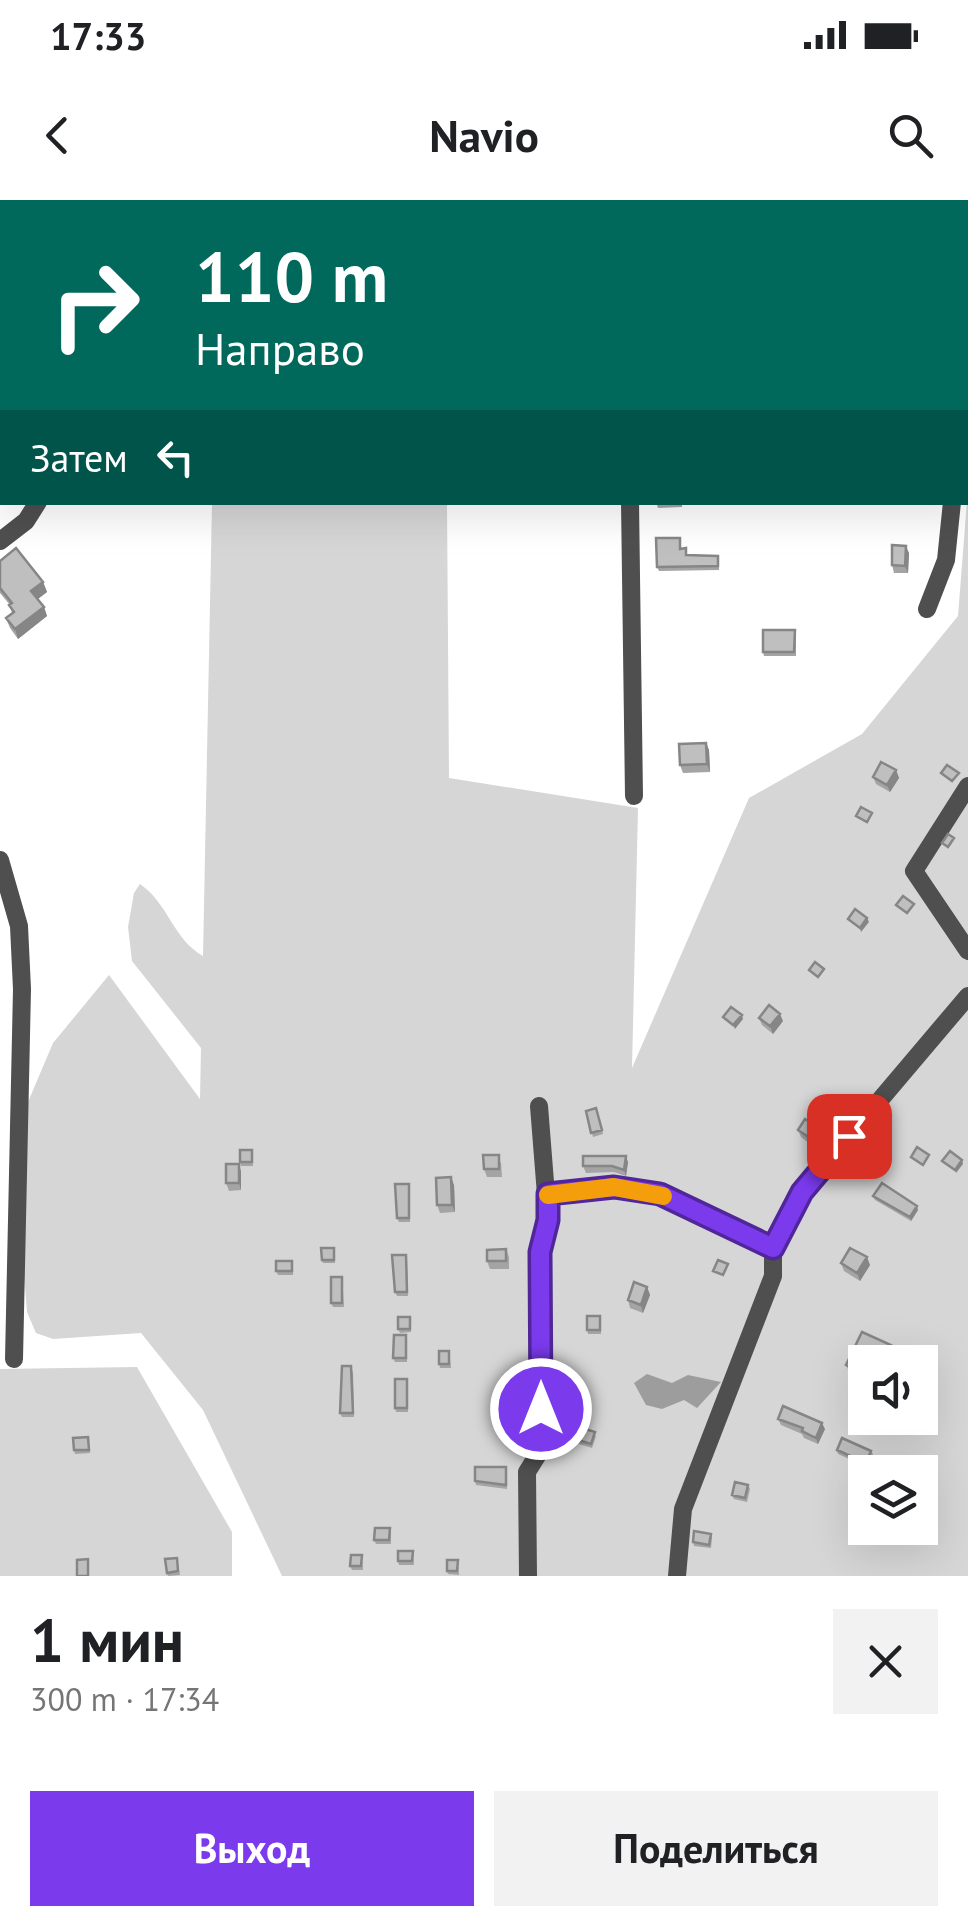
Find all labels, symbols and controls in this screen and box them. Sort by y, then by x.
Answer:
text: 17:33 [50,11,146,60]
text: Navio [429,106,539,164]
icon: back [30,108,85,163]
icon: search [883,108,938,163]
text: 110 m [195,231,388,321]
icon: right [30,240,160,370]
text: Направо [195,319,365,377]
icon: left [148,430,203,485]
text: Затем [30,433,128,482]
pin [807,1094,892,1179]
icon: arrive [822,1109,877,1164]
map controls [848,1345,938,1545]
button: sound [848,1345,938,1435]
position arrow [489,1357,593,1461]
button: layers [848,1455,938,1545]
text: 1 мин [30,1601,184,1679]
button: close [833,1609,938,1714]
text: 300 m · 17:34 [30,1678,219,1720]
button: Выход [30,1791,474,1906]
button: Поделиться [494,1791,938,1906]

